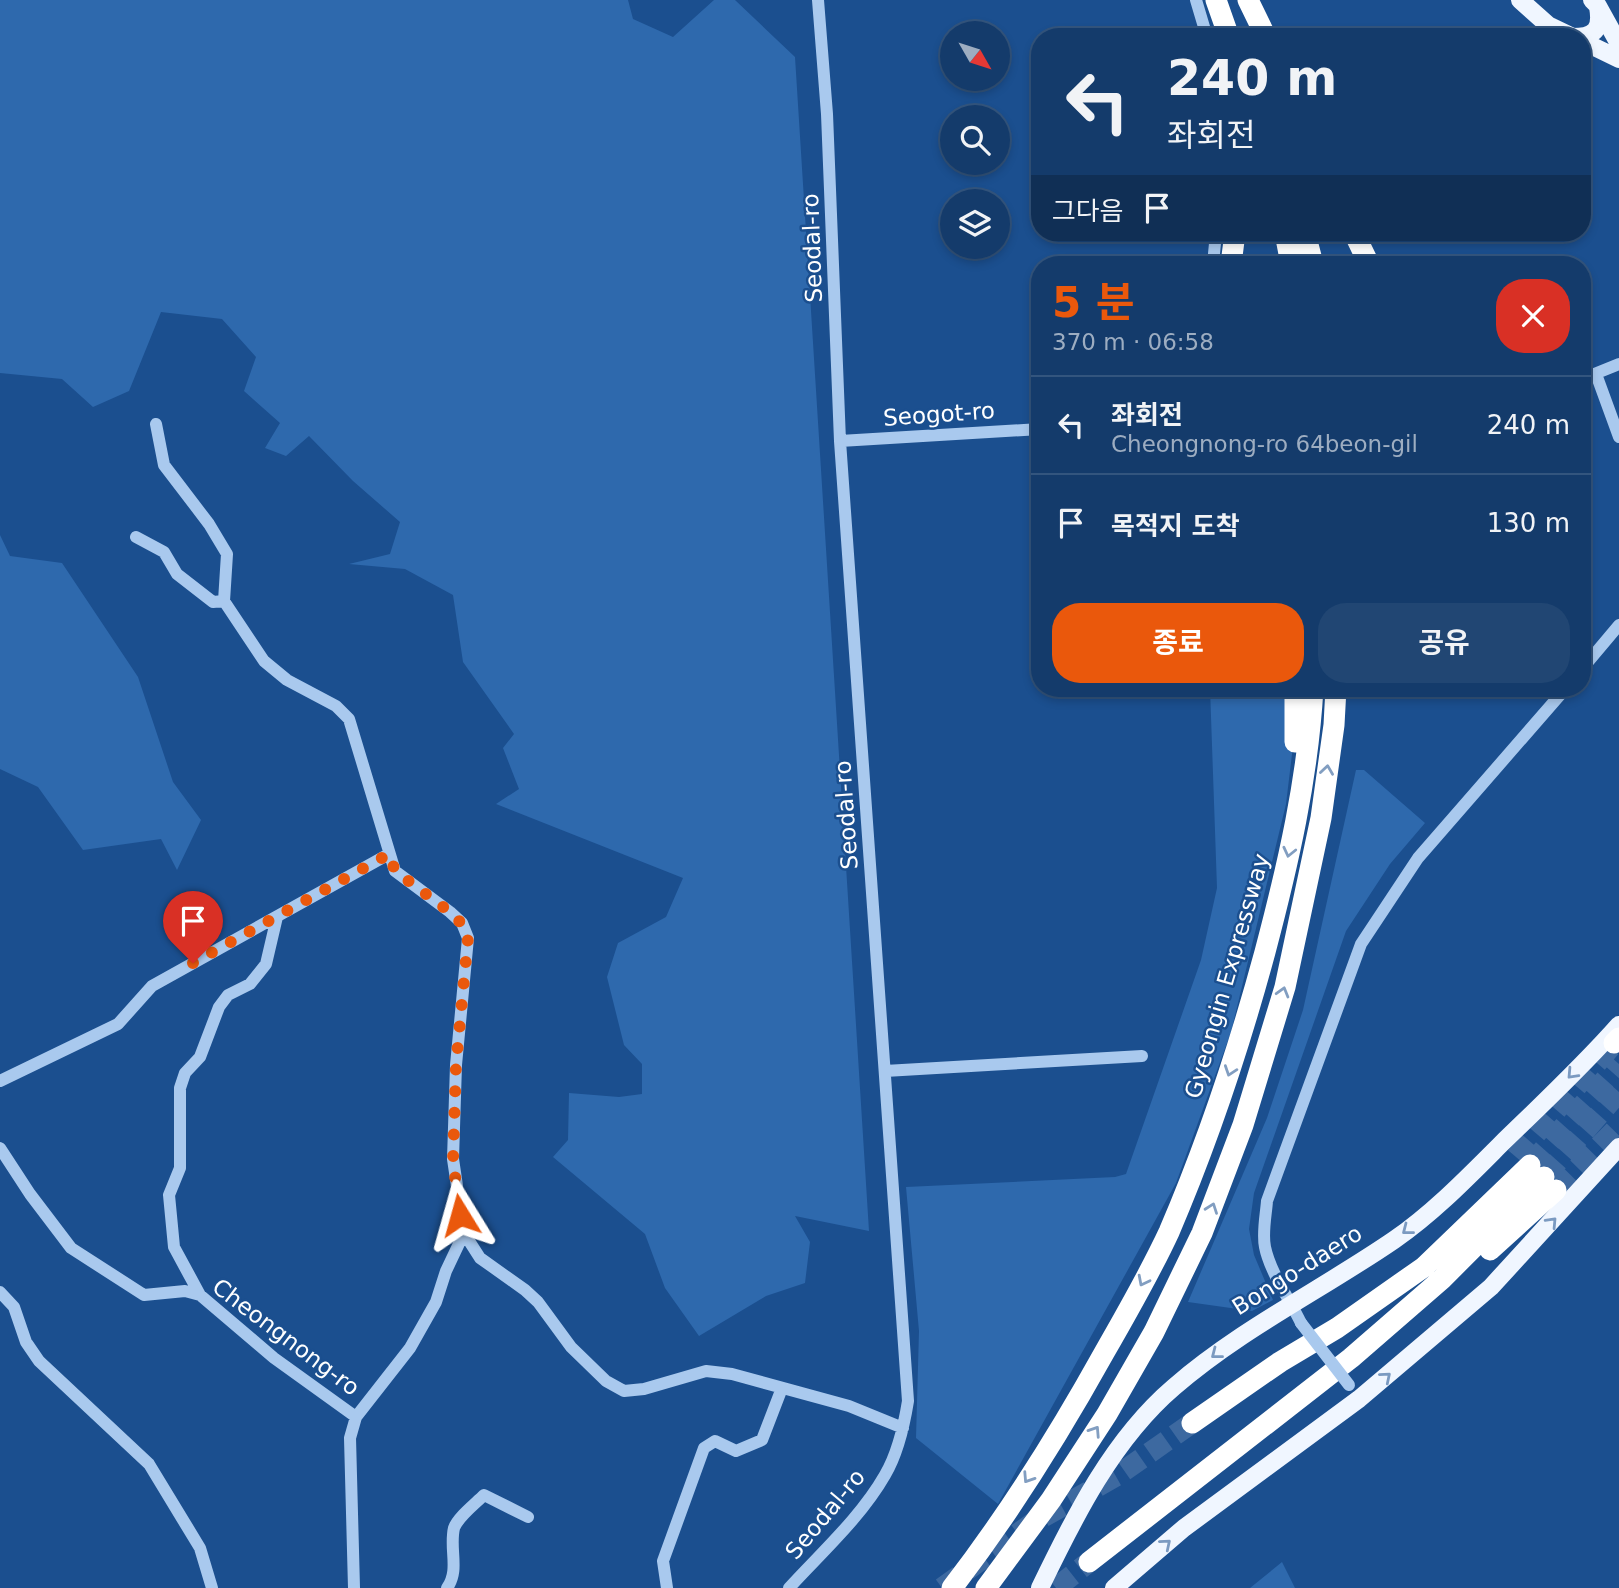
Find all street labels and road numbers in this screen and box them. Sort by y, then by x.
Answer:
street label: Seodal-ro [797,193,827,303]
street label: Seogot-ro [882,397,996,431]
street label: Seodal-ro [829,760,863,870]
street label: Gyeongin Expressway [1180,851,1274,1101]
street label: Bongo-daero [1227,1220,1367,1320]
street label: Cheongnong-ro [207,1273,365,1401]
street label: Seodal-ro [780,1464,870,1564]

